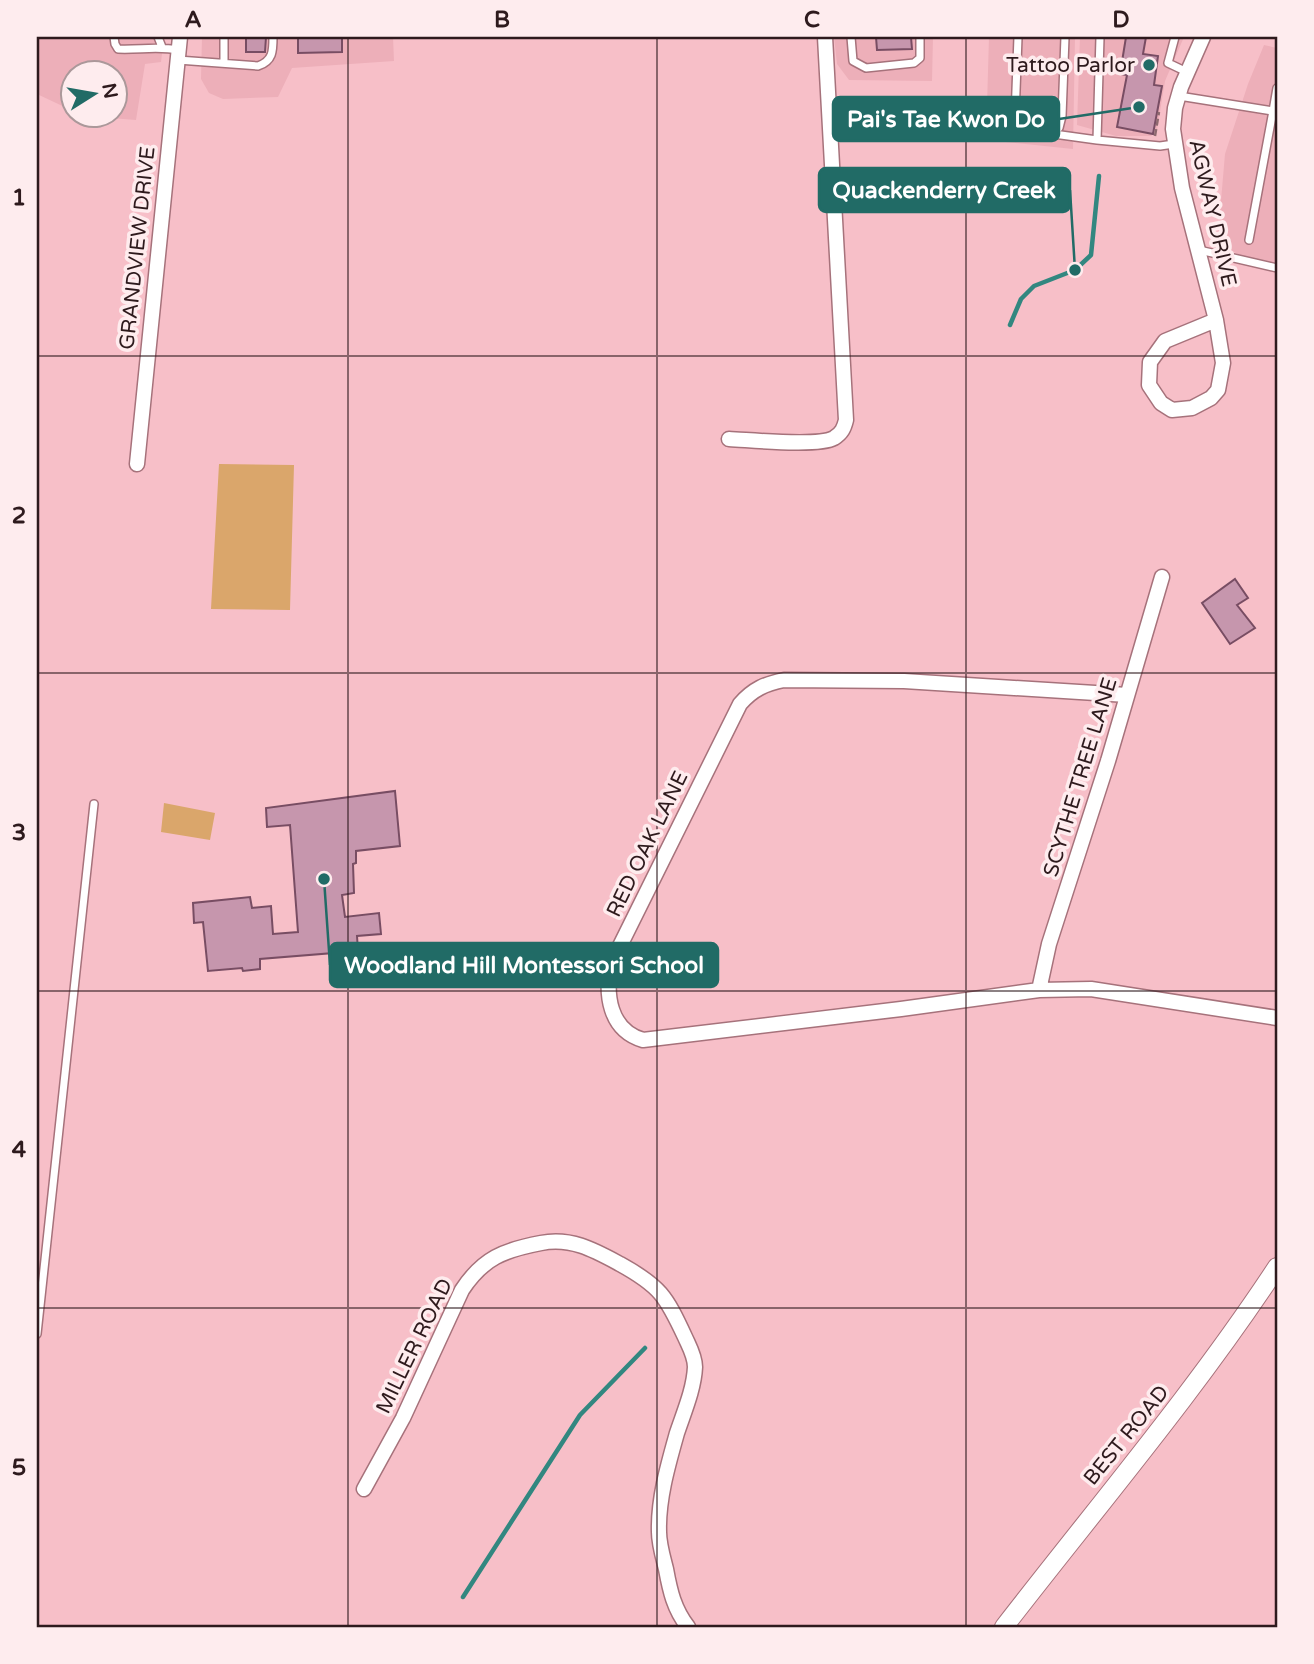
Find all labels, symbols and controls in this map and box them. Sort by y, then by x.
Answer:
text: A [184,6,202,34]
text: B [494,6,510,34]
text: C [804,6,820,34]
text: D [1112,6,1130,34]
place label: Tattoo Parlor [1006,53,1135,78]
marker: Tattoo Parlor [1141,57,1157,73]
north arrow [60,60,130,130]
text: N [97,81,122,101]
callout: Pai's Tae Kwon Do [833,97,1059,141]
text: Pai's Tae Kwon Do [847,106,1045,134]
street label: AGWAY DRIVE [1183,137,1242,289]
street label: GRANDVIEW DRIVE [114,145,161,351]
callout: Quackenderry Creek [819,168,1070,212]
text: Quackenderry Creek [832,177,1056,205]
text: 1 [12,184,26,212]
text: 2 [12,502,26,530]
street label: SCYTHE TREE LANE [1038,675,1123,880]
street label: RED OAK LANE [601,767,694,921]
text: 3 [12,819,26,847]
callout: Woodland Hill Montessori School [330,943,718,987]
text: Woodland Hill Montessori School [344,952,704,980]
text: 4 [12,1136,27,1164]
street label: MILLER ROAD [371,1274,458,1418]
street label: BEST ROAD [1078,1380,1174,1490]
text: 5 [12,1454,26,1482]

